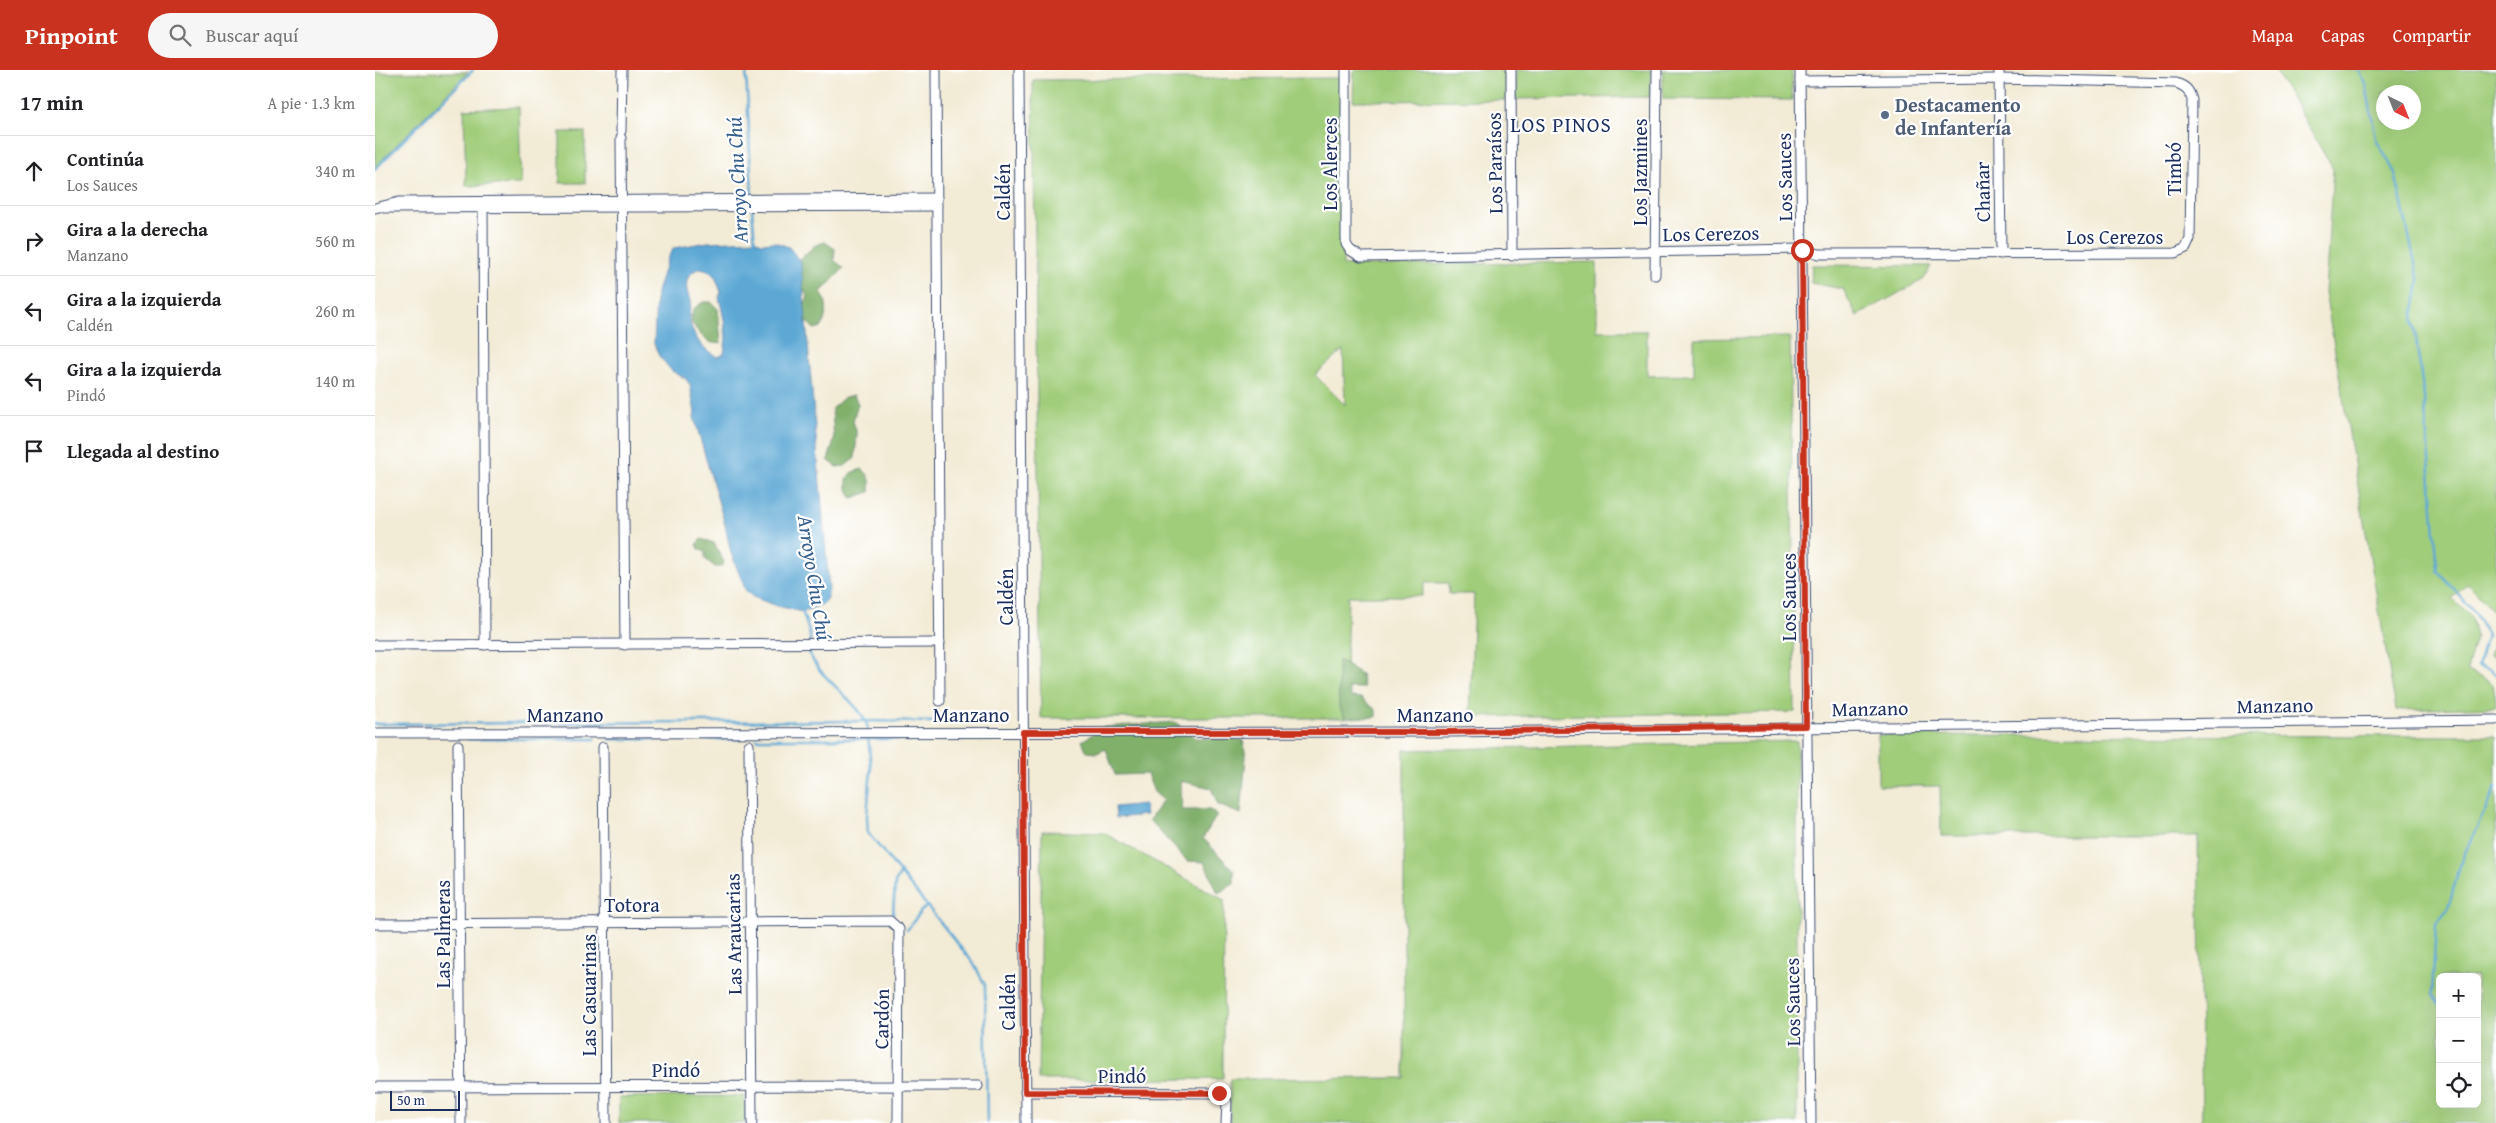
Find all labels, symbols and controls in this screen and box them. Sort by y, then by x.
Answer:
search box [148,13,498,58]
text: Pinpoint [25,18,118,53]
icon: search [166,21,194,49]
text: Buscar aquí [206,21,298,49]
text: Mapa [2252,22,2293,49]
text: Capas [2321,22,2365,49]
text: Compartir [2393,22,2471,49]
north arrow [2376,85,2421,130]
text: 17 min [20,87,83,118]
place label: Destacamento de Infantería [1895,90,2021,142]
text: A pie · 1.3 km [267,91,355,115]
district label: LOS PINOS [1510,109,1612,140]
marker: Destacamento de Infantería [1879,109,1891,121]
street label: Los Paraísos [1479,112,1509,214]
water label: Arroyo Chu Chú [718,116,756,245]
street label: Los Alerces [1315,117,1344,211]
street label: Los Jazmines [1625,118,1654,226]
street label: Los Sauces [1769,132,1799,222]
street label: Timbó [2159,142,2188,196]
text: Continúa [67,145,144,173]
icon: ahead [20,157,48,185]
text: 340 m [315,159,355,183]
street label: Chañar [1967,162,1997,222]
street label: Caldén [988,163,1017,221]
text: Los Sauces [67,173,138,197]
text: Gira a la derecha [67,215,208,243]
street label: Los Cerezos [1662,218,1760,248]
street label: Los Cerezos [2067,222,2163,251]
icon: right [20,227,48,255]
text: 560 m [315,229,355,253]
route start [1791,239,1814,262]
text: Manzano [67,243,128,267]
text: Gira a la izquierda [67,285,222,313]
icon: left [20,297,48,325]
text: 260 m [315,299,355,323]
text: Caldén [67,313,113,337]
text: Gira a la izquierda [67,355,222,383]
icon: left [20,367,48,395]
text: 140 m [315,369,355,393]
text: Pindó [67,383,106,407]
icon: arrive [20,437,48,465]
text: Llegada al destino [67,437,219,465]
water label: Arroyo Chu Chú [790,512,840,643]
street label: Los Sauces [1774,553,1803,641]
street label: Caldén [991,568,1020,626]
street label: Manzano [2236,690,2314,720]
street label: Manzano [1831,693,1909,723]
street label: Manzano [527,700,603,729]
street label: Manzano [933,700,1009,729]
street label: Manzano [1397,700,1473,729]
street label: Las Araucarias [717,873,749,995]
street label: Las Palmeras [428,880,457,988]
street label: Totora [604,890,660,919]
street label: Las Casuarinas [574,934,603,1056]
street label: Los Sauces [1777,957,1807,1047]
street label: Caldén [993,973,1022,1031]
map controls [2436,973,2481,1108]
button: + [2436,973,2481,1018]
street label: Cardón [866,989,896,1049]
button: − [2436,1018,2481,1063]
street label: Pindó [652,1055,700,1084]
street label: Pindó [1098,1061,1146,1090]
button: locate [2436,1063,2481,1108]
route end [1208,1082,1231,1105]
scale bar [390,1088,460,1111]
text: 50 m [397,1090,425,1110]

